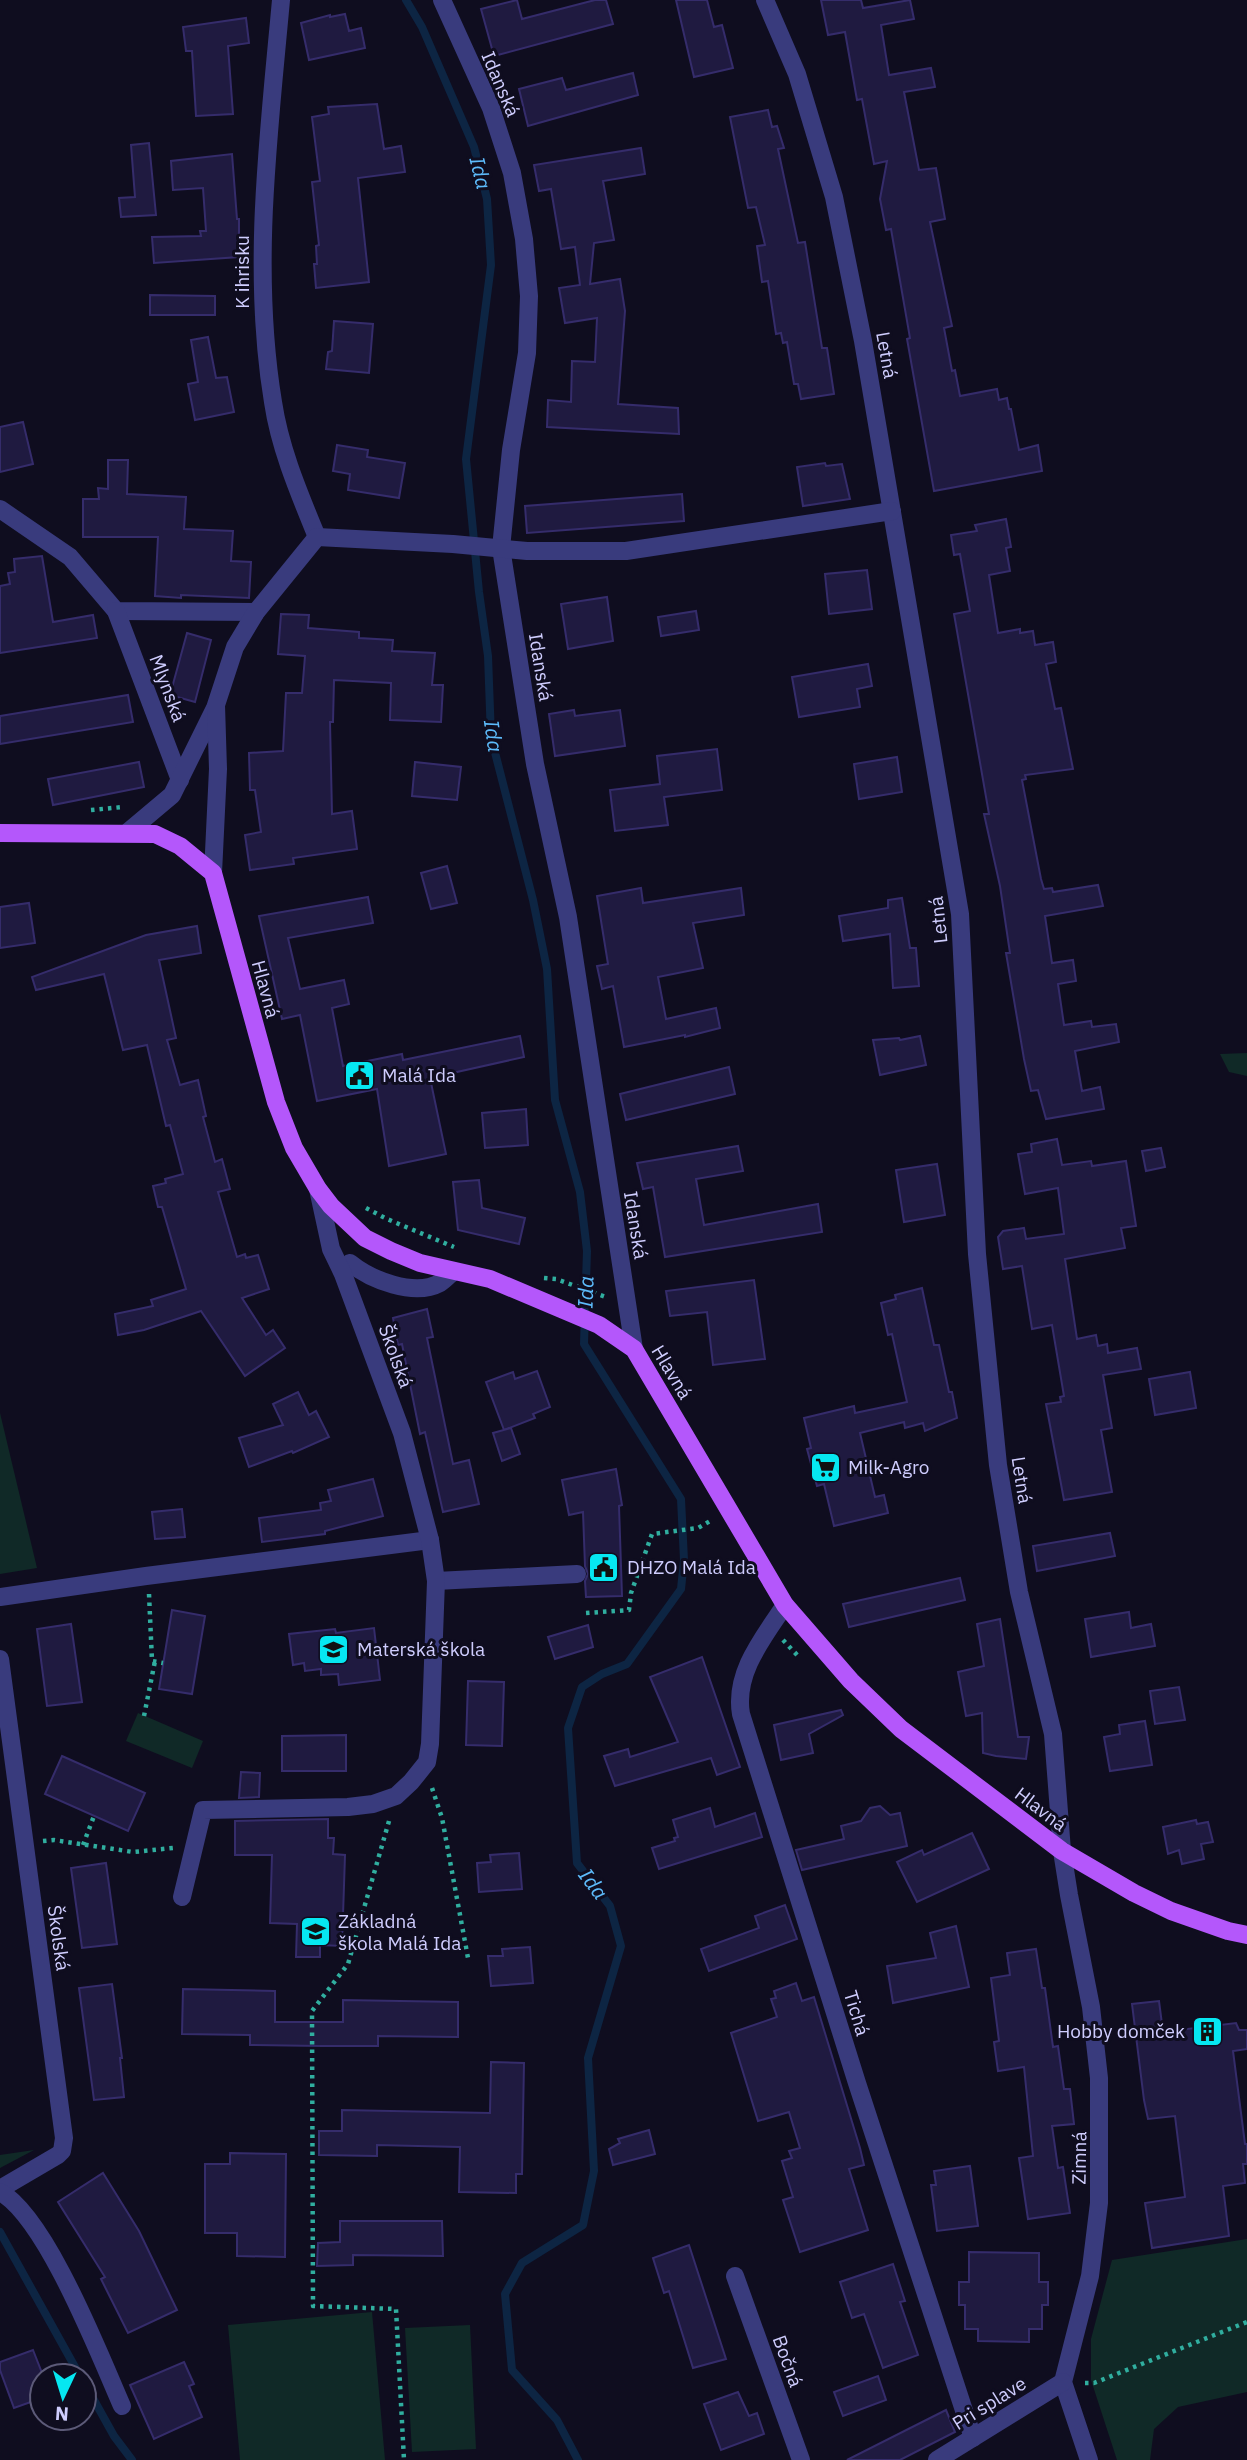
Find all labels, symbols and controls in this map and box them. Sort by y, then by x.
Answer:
street label: Idanská [477,48,525,120]
water label: Ida [463,154,499,192]
street label: K ihrisku [230,235,254,309]
street label: Letná [871,330,903,380]
street label: Idanská [524,631,558,703]
street label: Mlynská [144,651,192,725]
water label: Ida [478,718,510,754]
street label: Letná [924,895,952,945]
street label: Hlavná [247,957,285,1021]
public building icon: Malá Ida [342,1058,376,1092]
place label: Malá Ida [382,1063,456,1087]
street label: Idanská [619,1189,653,1261]
water label: Ida [570,1275,600,1309]
street label: Školská [373,1321,419,1391]
street label: Hlavná [647,1341,697,1403]
supermarket icon: Milk-Agro [808,1450,842,1484]
place label: Milk-Agro [848,1455,929,1479]
street label: Letná [1006,1455,1038,1505]
public building icon: DHZO Malá Ida [587,1550,621,1584]
place label: DHZO Malá Ida [627,1555,756,1579]
school or university icon: Materská škola [317,1632,351,1666]
place label: Materská škola [357,1637,485,1661]
street label: Hlavná [1010,1782,1072,1836]
water label: Ida [573,1862,615,1905]
street label: Školská [43,1904,75,1972]
place label: Základná škola Malá Ida [338,1909,461,1955]
school or university icon: Základná škola Malá Ida [298,1915,332,1949]
street label: Tichá [839,1987,875,2039]
building icon: Hobby domček [1191,2014,1225,2048]
place label: Hobby domček [1057,2019,1185,2043]
street label: Zimná [1067,2131,1091,2185]
street label: Bočná [768,2332,808,2390]
north arrow [28,2362,98,2432]
street label: Pri splave [948,2371,1030,2435]
text: N [54,2402,70,2426]

